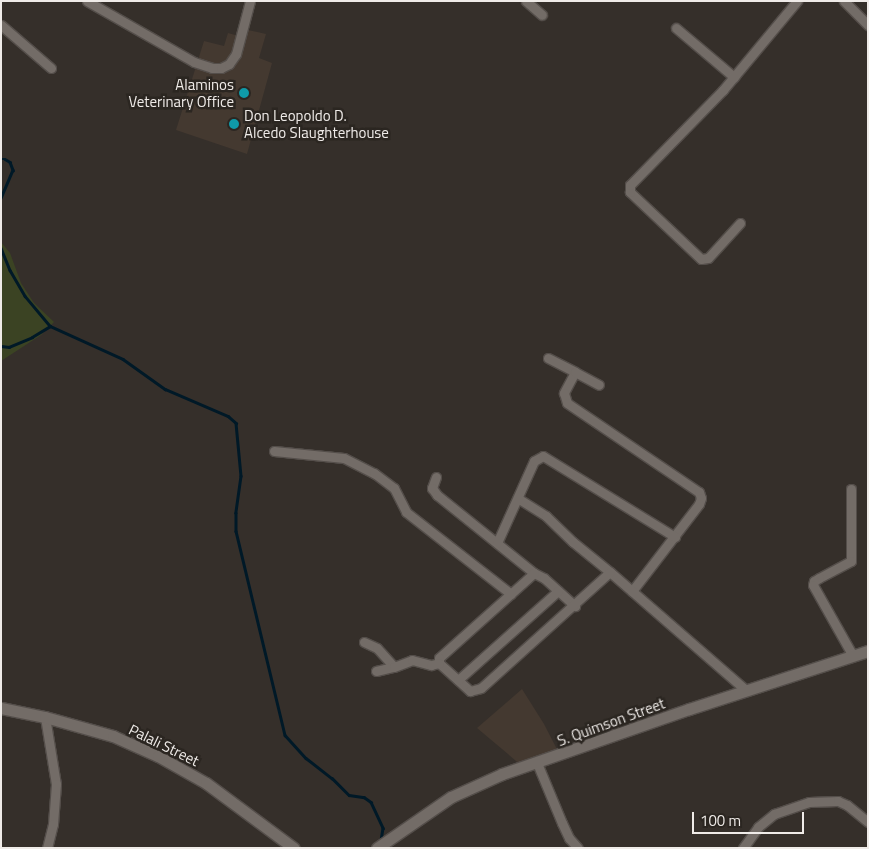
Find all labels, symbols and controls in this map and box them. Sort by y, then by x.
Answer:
place label: Alaminos Veterinary Office [128,75,234,110]
marker: Alaminos Veterinary Office [238,87,250,99]
place label: Don Leopoldo D. Alcedo Slaughterhouse [244,106,389,141]
marker: Don Leopoldo D. Alcedo Slaughterhouse [228,118,240,130]
street label: S. Quimson Street [555,694,667,750]
street label: Palali Street [126,720,202,770]
scale bar [694,802,806,834]
text: 100 m [700,809,741,832]

